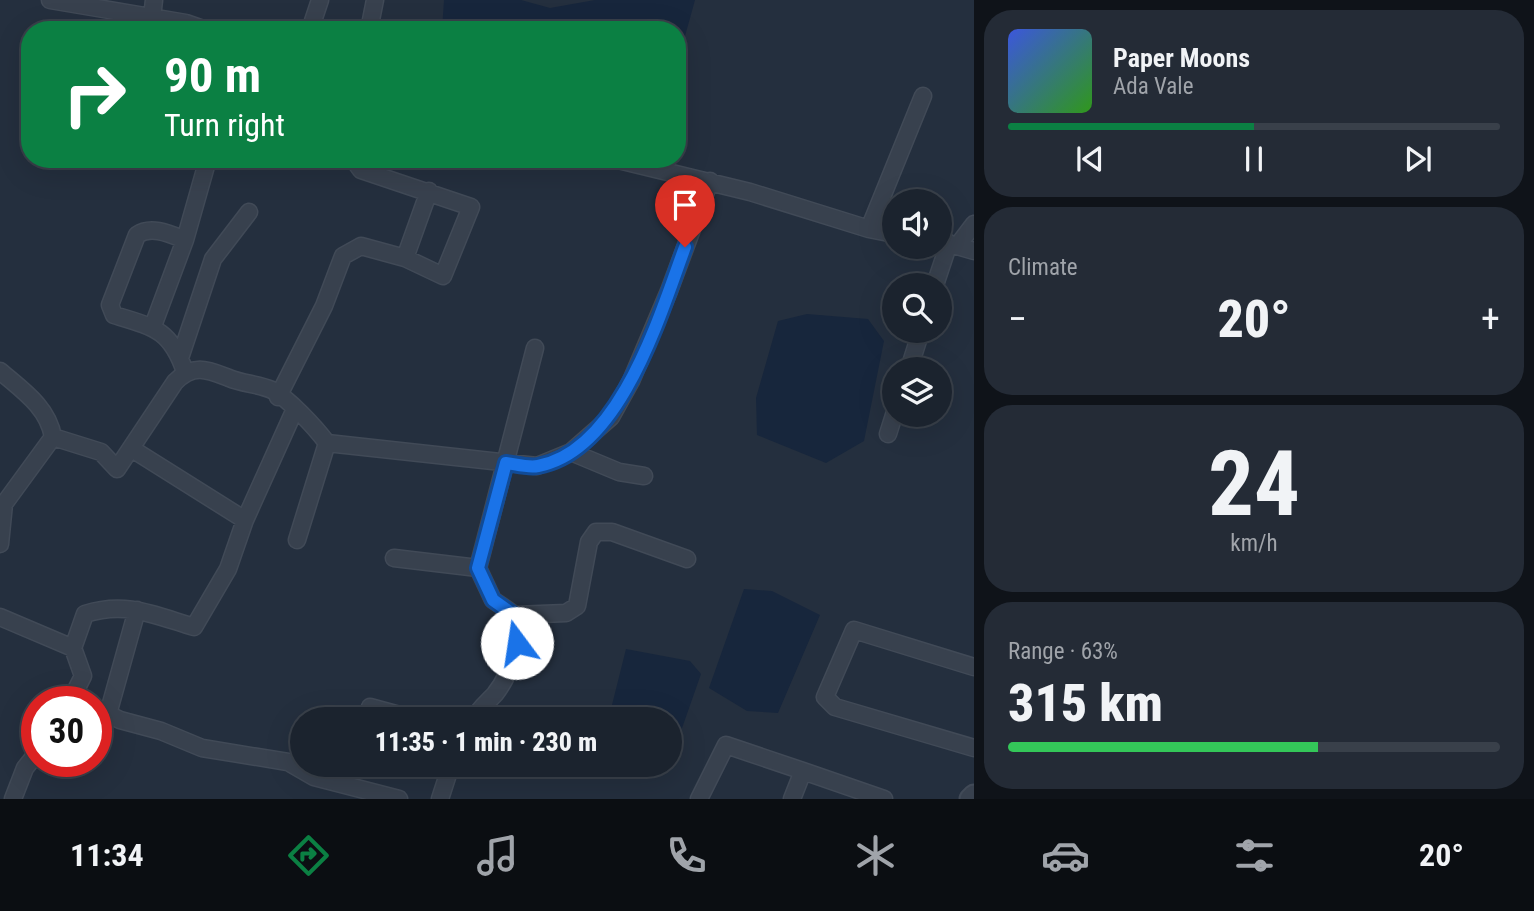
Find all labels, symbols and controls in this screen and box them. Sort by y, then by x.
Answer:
text: Paper Moons [1113,43,1250,73]
text: 90 m [164,47,261,104]
icon: right [49,49,140,140]
text: Ada Vale [1113,73,1193,100]
text: Turn right [164,106,285,144]
icon: previous [1071,140,1109,178]
icon: pause [1235,140,1273,178]
icon: next [1399,140,1437,178]
pin [655,175,715,247]
icon: arrive [666,186,704,224]
map controls [882,189,952,427]
button: sound [882,189,952,259]
text: Climate [1008,254,1078,281]
button: search [882,273,952,343]
text: 20° [1217,289,1291,350]
text: − [1008,297,1027,341]
text: + [1481,297,1500,341]
button: layers [882,357,952,427]
text: 24 [1208,431,1300,537]
text: km/h [1230,530,1278,557]
position arrow [480,606,554,680]
text: Range · 63% [1008,638,1118,665]
text: 315 km [1008,673,1163,734]
speed limit sign: 30 [21,686,112,777]
text: 11:35 · 1 min · 230 m [375,727,597,757]
icon: directions [284,831,333,880]
icon: music [473,831,522,880]
icon: phone [662,831,711,880]
icon: climate [851,831,900,880]
icon: car [1041,831,1090,880]
icon: filters [1230,831,1279,880]
text: 11:34 [70,836,144,874]
text: 20° [1419,836,1464,874]

